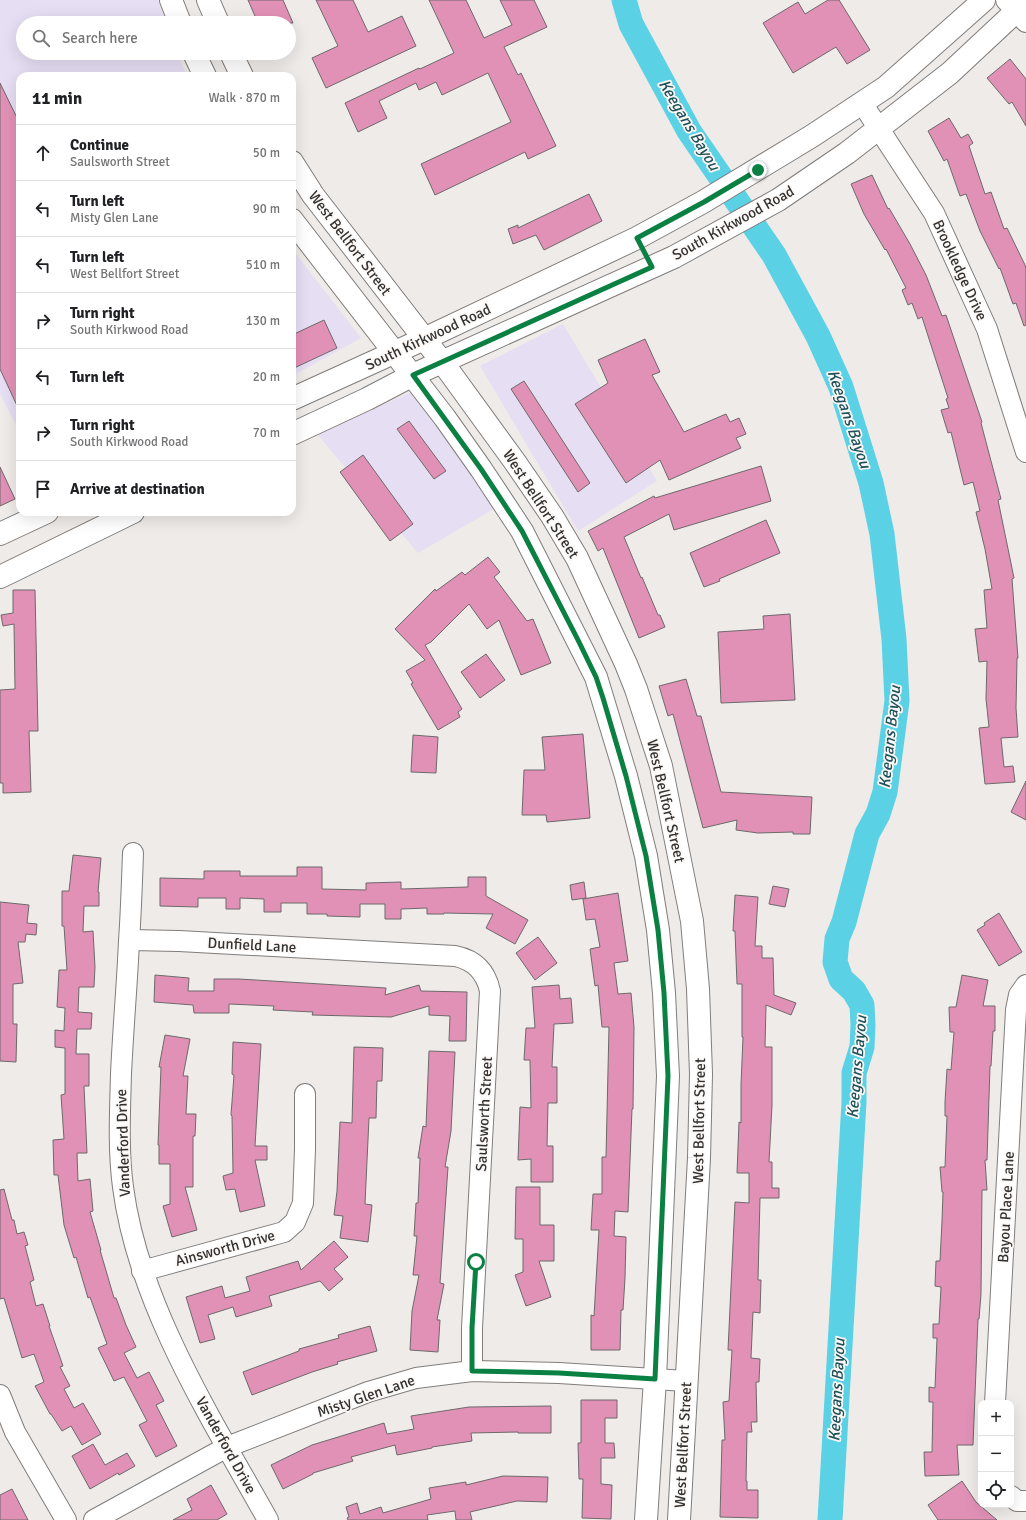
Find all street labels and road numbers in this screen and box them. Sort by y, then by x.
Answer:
street label: South Kirkwood Road [669,182,797,264]
street label: West Bellfort Street [305,187,395,299]
street label: Brookledge Drive [929,217,991,323]
street label: South Kirkwood Road [362,300,494,374]
street label: West Bellfort Street [499,446,583,562]
street label: West Bellfort Street [643,738,689,864]
street label: Dunfield Lane [207,934,297,956]
street label: Saulsworth Street [472,1056,496,1172]
street label: West Bellfort Street [689,1058,709,1184]
street label: Vanderford Drive [112,1089,134,1197]
street label: Bayou Place Lane [994,1151,1018,1263]
street label: Ainsworth Drive [173,1226,277,1270]
street label: Misty Glen Lane [315,1371,417,1421]
street label: West Bellfort Street [671,1382,695,1508]
street label: Vanderford Drive [192,1393,260,1497]

